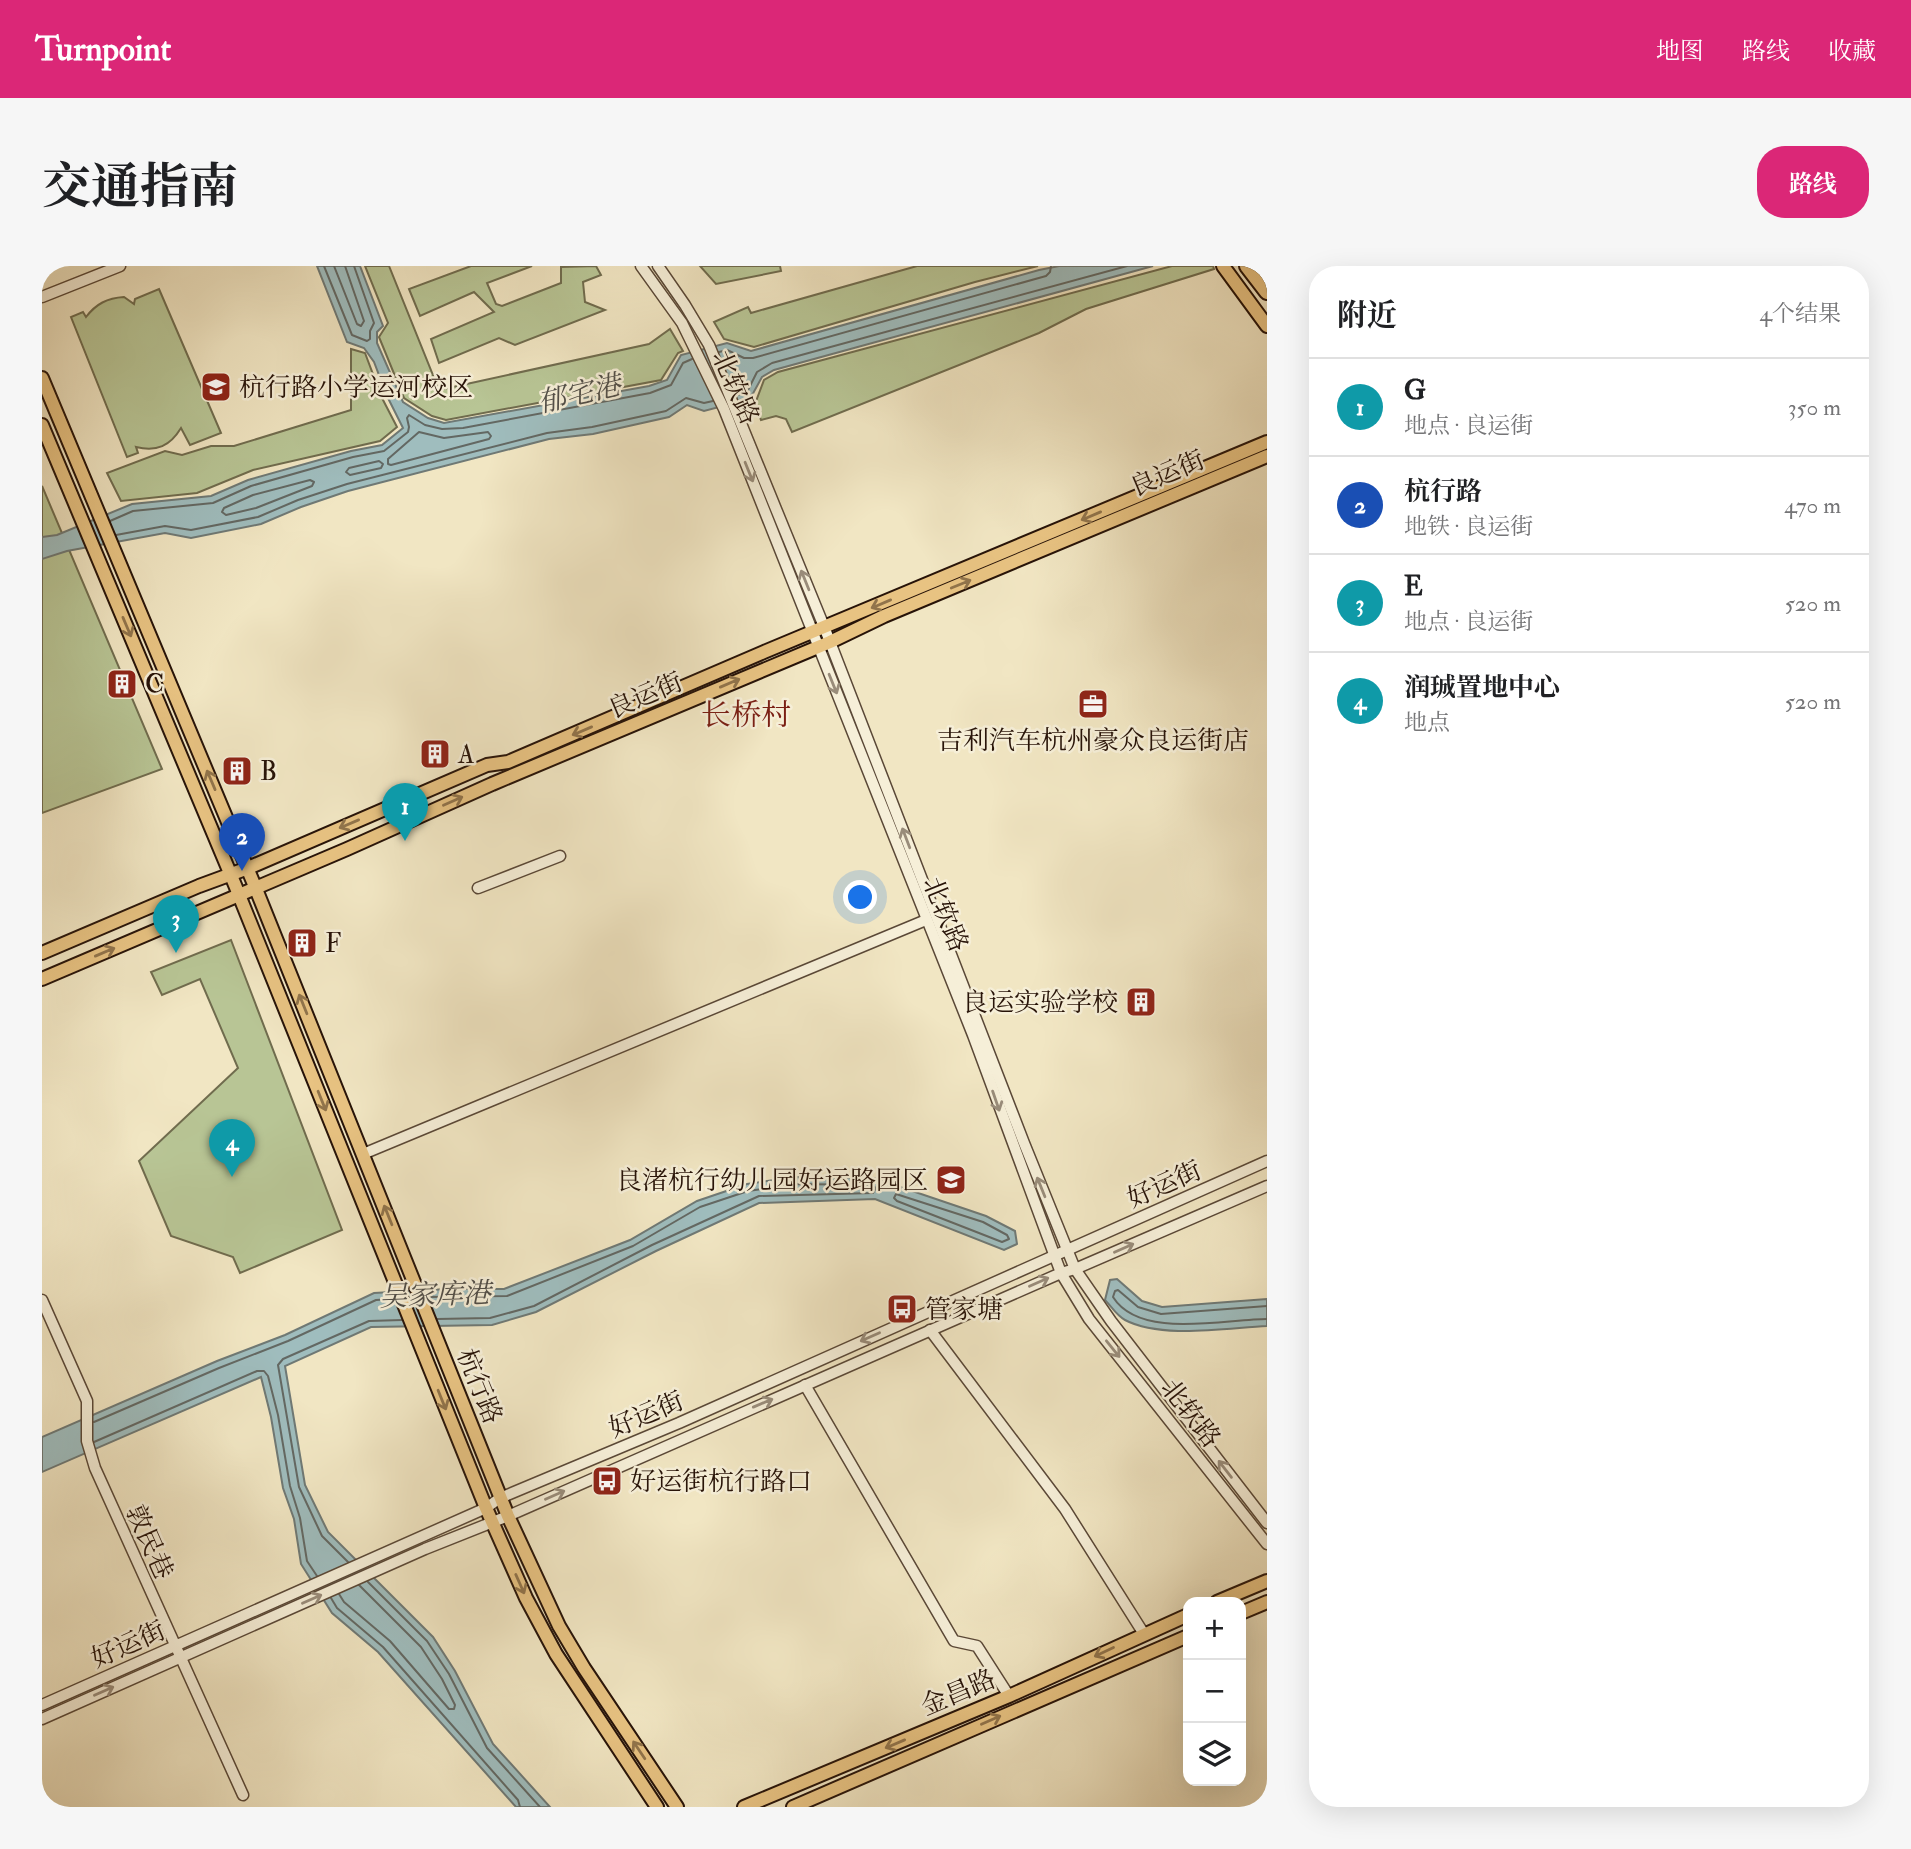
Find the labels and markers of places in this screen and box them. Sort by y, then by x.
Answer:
school or university icon: 杭行路小学运河校区 [199,370,233,404]
place label: 杭行路小学运河校区 [239,372,473,404]
building icon: C [105,667,139,701]
place label: C [145,669,164,701]
office icon: 吉利汽车杭州豪众良运街店 [1076,687,1110,721]
place label: 吉利汽车杭州豪众良运街店 [937,725,1249,757]
building icon: A [418,737,452,771]
place label: A [457,739,475,771]
building icon: B [220,754,254,788]
place label: B [260,756,277,788]
pin: 1 [382,783,428,841]
pin: 2 [219,813,265,871]
pin: 3 [153,895,199,953]
building icon: F [285,926,319,960]
place label: F [325,928,341,960]
building icon: 良运实验学校 [1124,985,1158,1019]
place label: 良运实验学校 [962,987,1118,1019]
pin: 4 [209,1119,255,1177]
school or university icon: 良渚杭行幼儿园好运路园区 [934,1163,968,1197]
place label: 良渚杭行幼儿园好运路园区 [616,1165,928,1197]
bus stop icon: 管家塘 [885,1292,919,1326]
place label: 管家塘 [925,1294,1003,1326]
bus stop icon: 好运街杭行路口 [590,1464,624,1498]
place label: 好运街杭行路口 [630,1466,812,1498]

